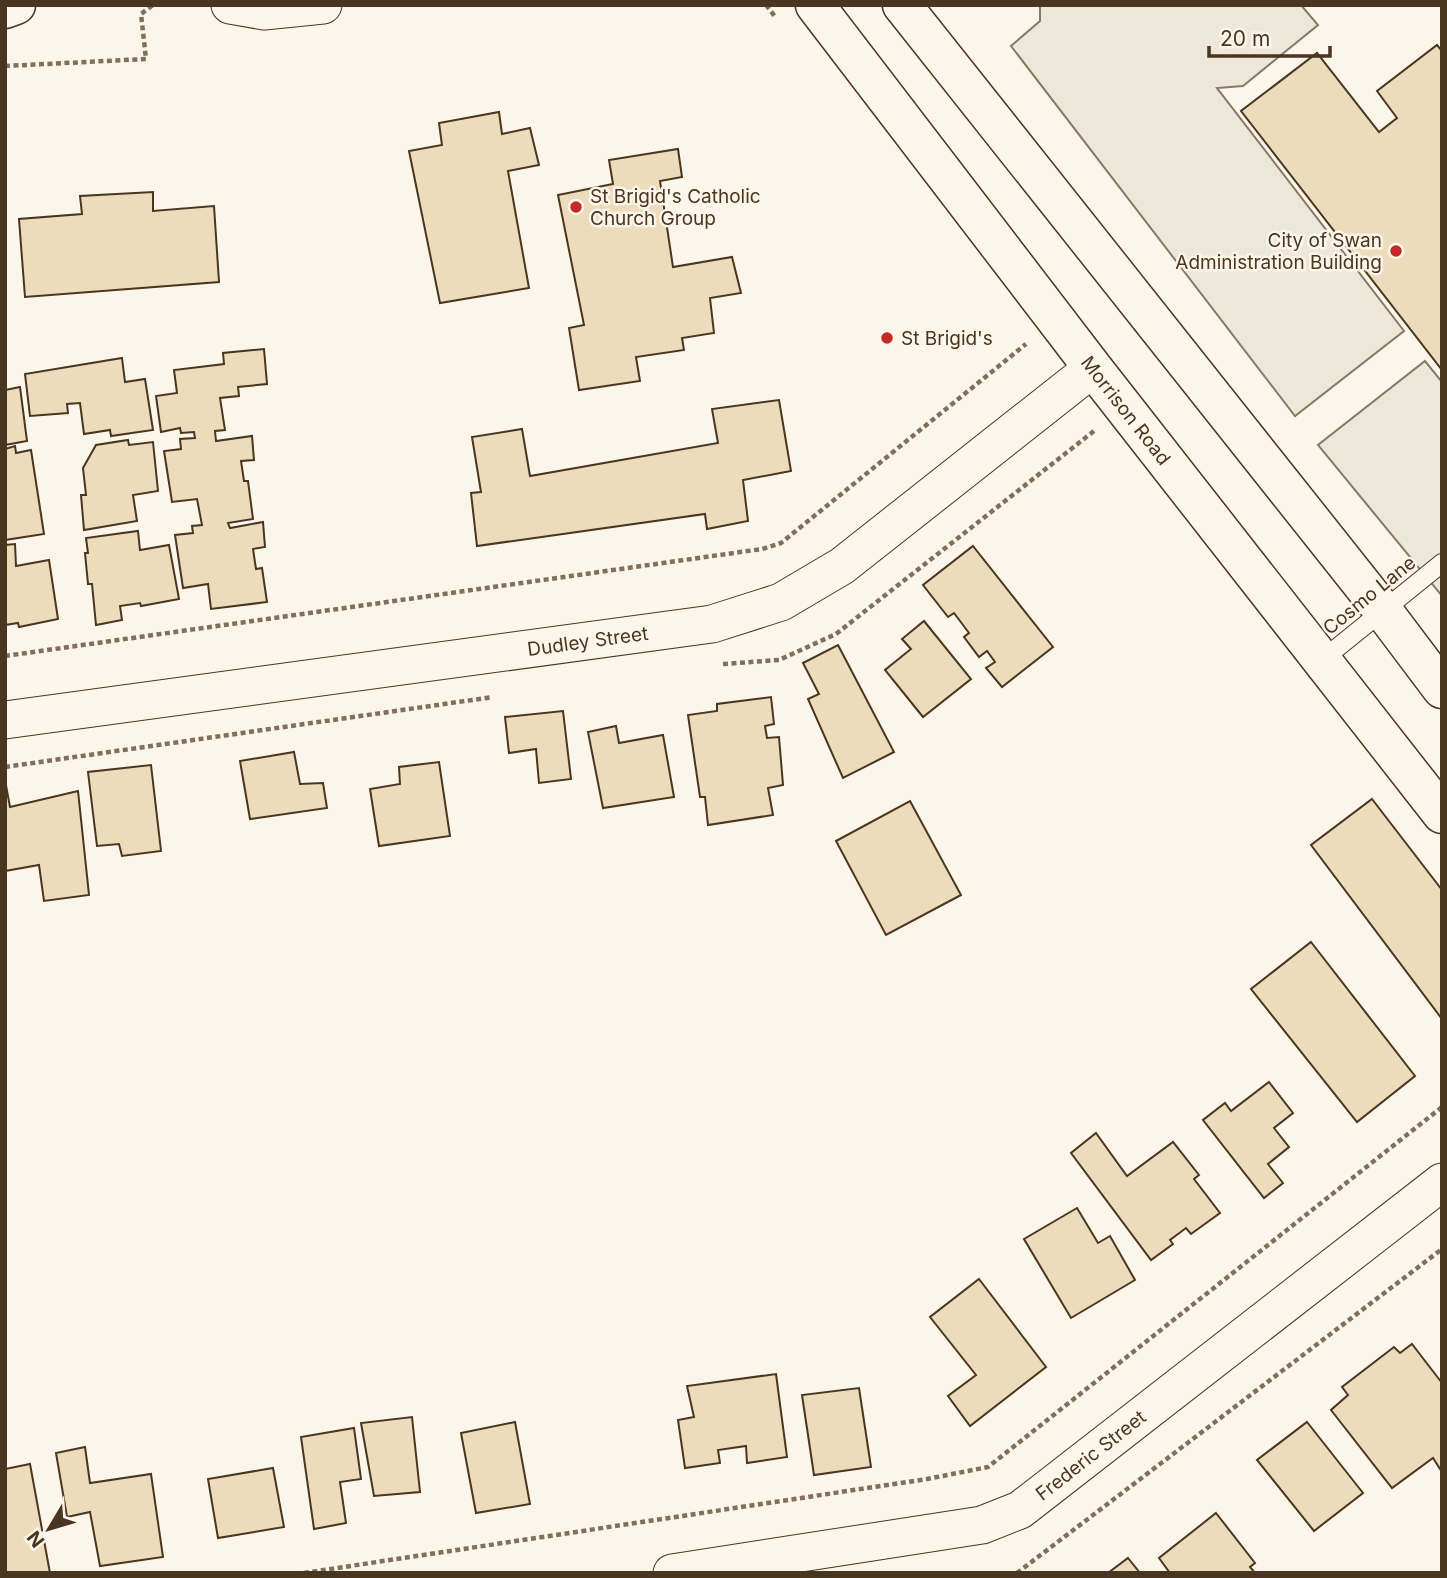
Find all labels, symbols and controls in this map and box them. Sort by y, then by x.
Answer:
scale bar [1209,14,1330,58]
text: 20 m [1220,26,1270,51]
place label: St Brigid's Catholic Church Group [590,185,761,230]
marker: St Brigid's Catholic Church Group [568,199,584,215]
place label: City of Swan Administration Building [1175,229,1382,274]
marker: City of Swan Administration Building [1388,243,1404,259]
place label: St Brigid's [901,327,993,350]
marker: St Brigid's [879,330,895,346]
street label: Morrison Road [1076,352,1175,470]
street label: Cosmo Lane [1318,551,1420,640]
street label: Dudley Street [526,622,650,661]
street label: Frederic Street [1031,1406,1151,1505]
north arrow [14,1494,84,1564]
text: N [22,1526,50,1552]

